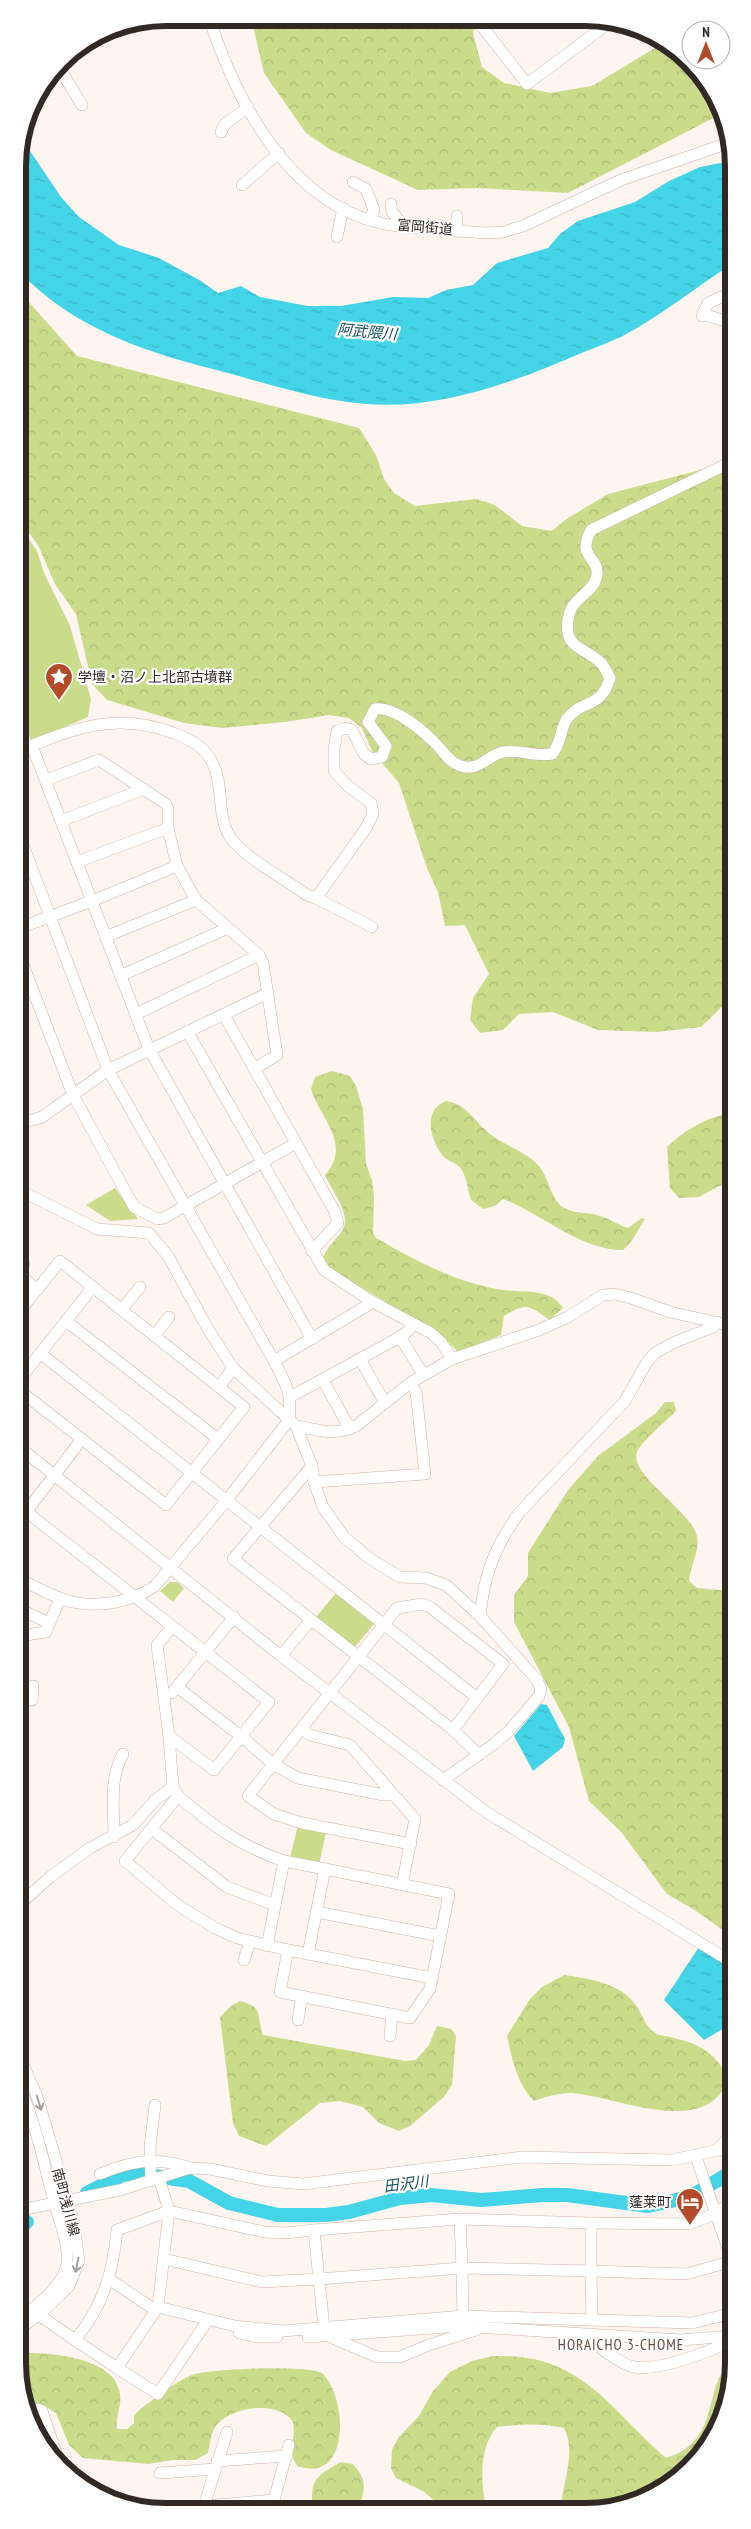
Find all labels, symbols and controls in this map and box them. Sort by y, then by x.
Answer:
north arrow [681,20,731,70]
text: N [702,23,710,41]
street label: 富岡街道 [396,216,454,238]
water label: 阿武隈川 [336,319,400,344]
place icon: 学壇・沼ノ上北部古墳群 [44,662,74,701]
place label: 学壇・沼ノ上北部古墳群 [78,668,232,686]
one-way arrow [35,2095,44,2110]
street label: 南町浅川線 [48,2166,84,2238]
water label: 田沢川 [382,2171,431,2196]
hotel icon: 蓬莱町 [675,2187,705,2226]
place label: 蓬莱町 [629,2193,671,2211]
one-way arrow [72,2256,81,2272]
district label: HORAICHO 3-CHOME [558,2335,684,2354]

